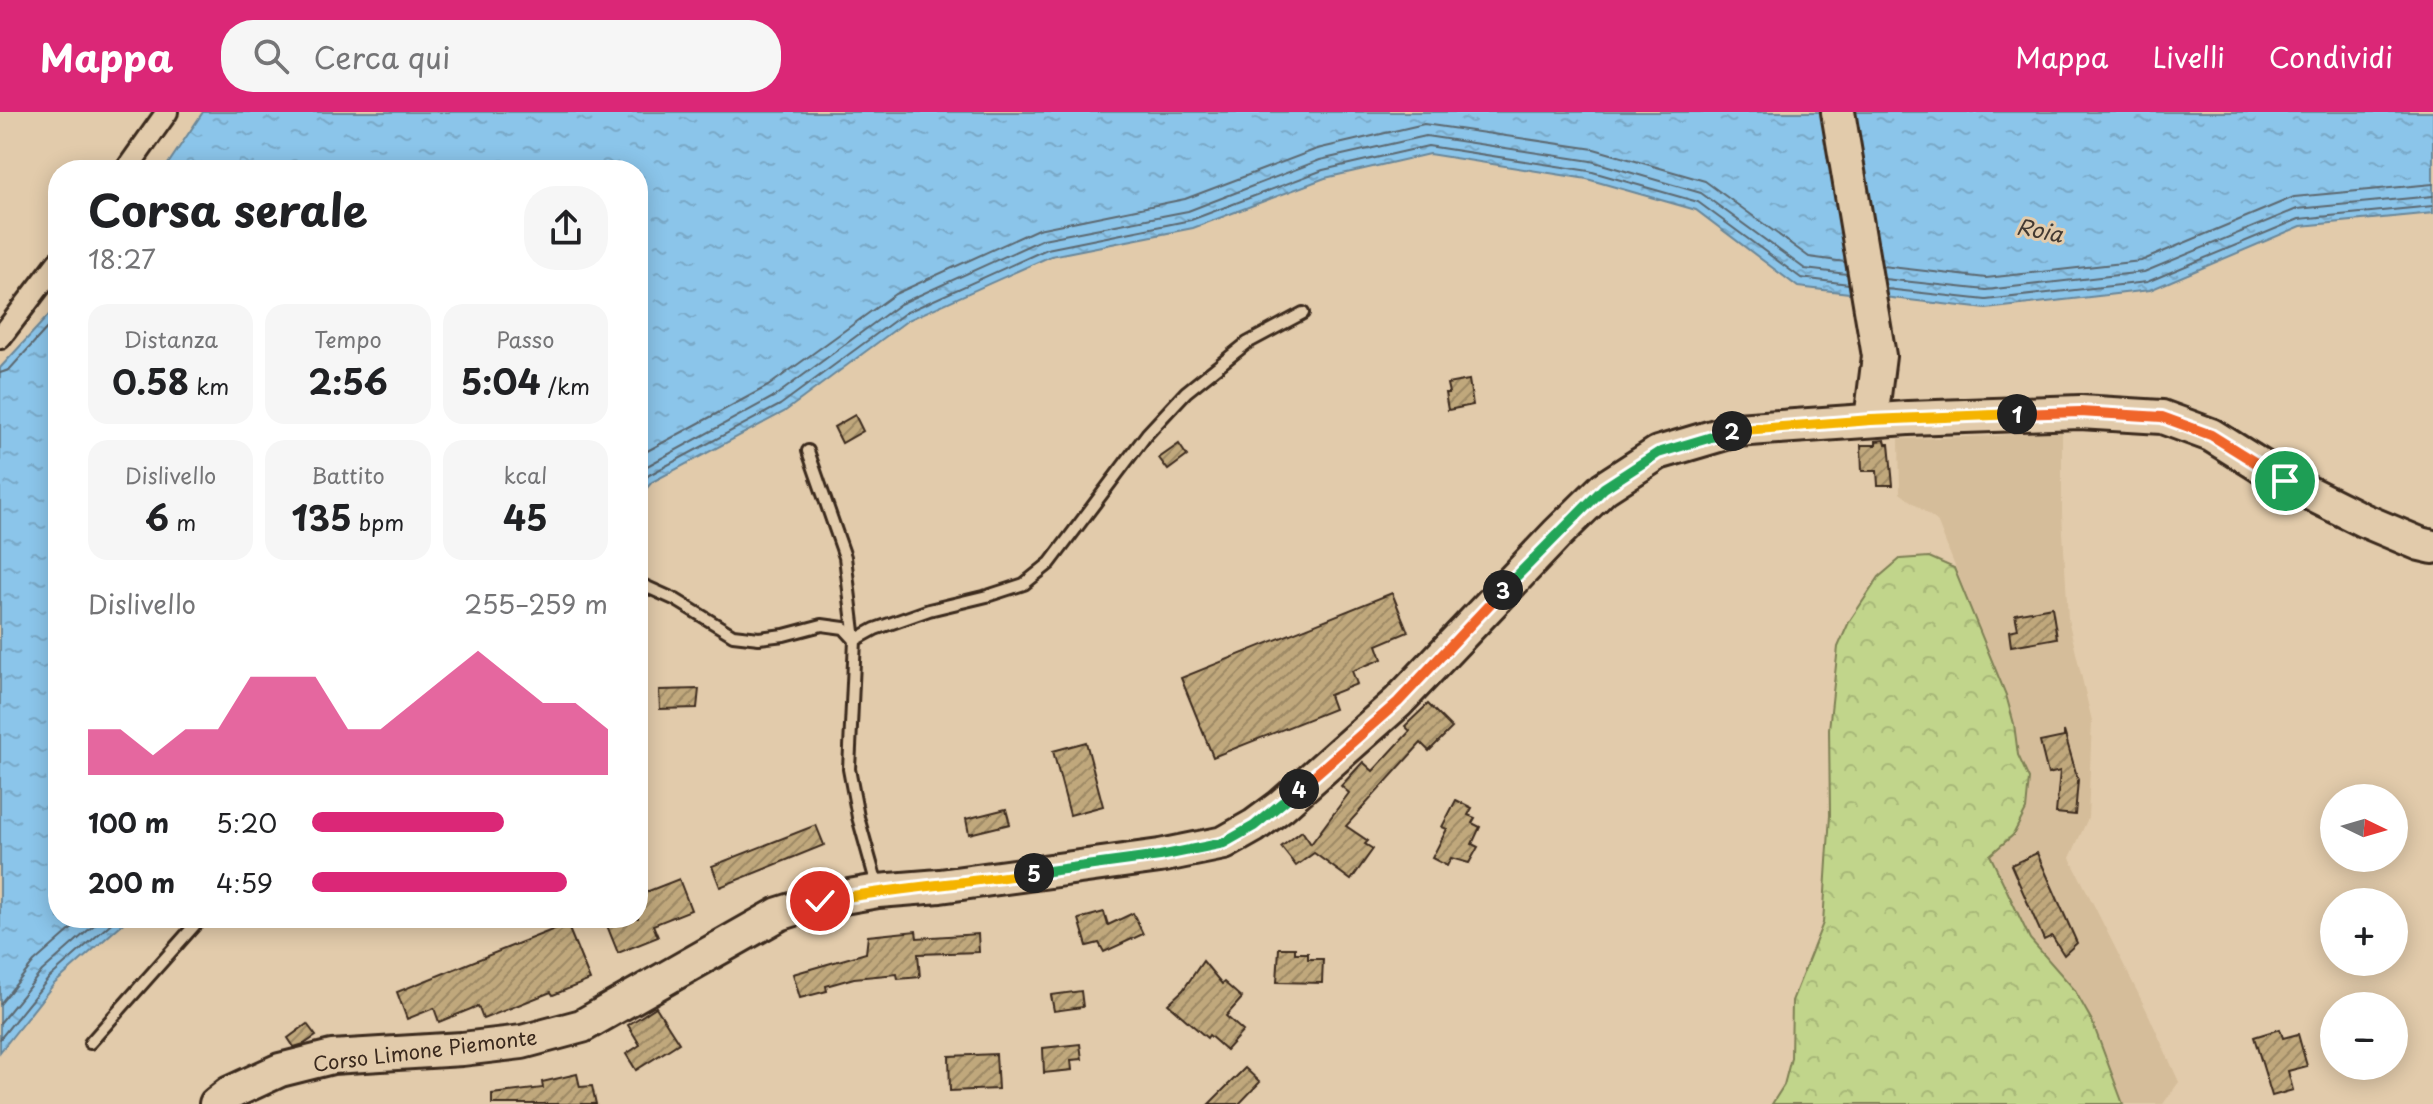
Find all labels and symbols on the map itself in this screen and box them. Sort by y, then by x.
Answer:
water label: Roia [2014,208,2066,250]
pin: 1 [1997,394,2037,434]
pin: 2 [1712,411,1752,451]
pin [2251,447,2319,515]
pin: 3 [1483,570,1523,610]
pin: 4 [1279,769,1319,809]
north arrow [2320,784,2408,872]
pin: 5 [1014,853,1054,893]
pin [786,867,854,935]
street label: Corso Limone Piemonte [311,1021,539,1079]

